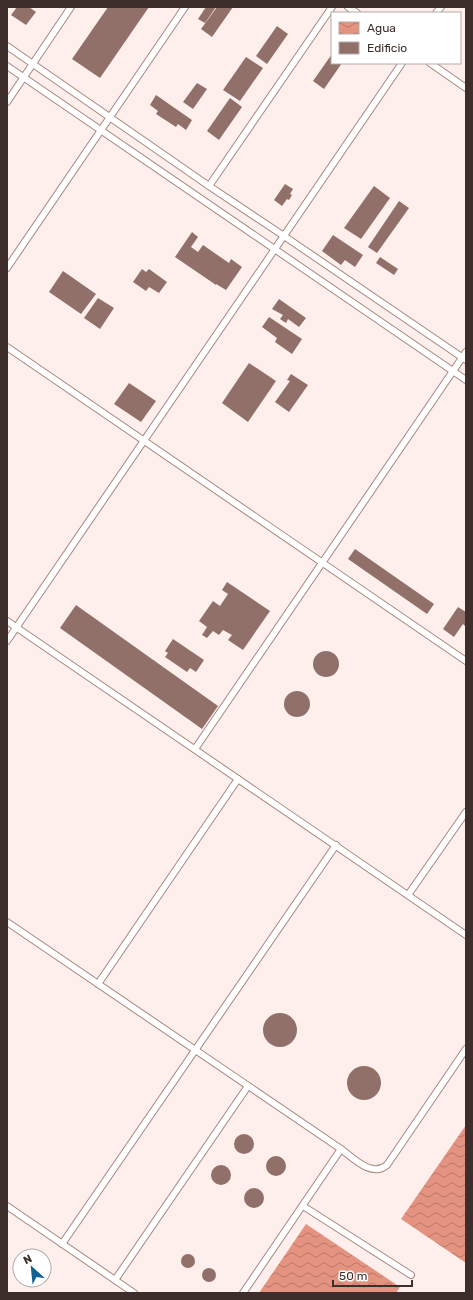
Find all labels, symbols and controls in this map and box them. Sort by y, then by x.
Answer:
legend [331,12,461,64]
text: Agua [367,21,396,35]
text: Edificio [367,41,407,55]
north arrow [12,1248,52,1288]
text: N [21,1252,34,1267]
scale bar [333,1262,412,1288]
text: 50 m [339,1269,367,1283]

